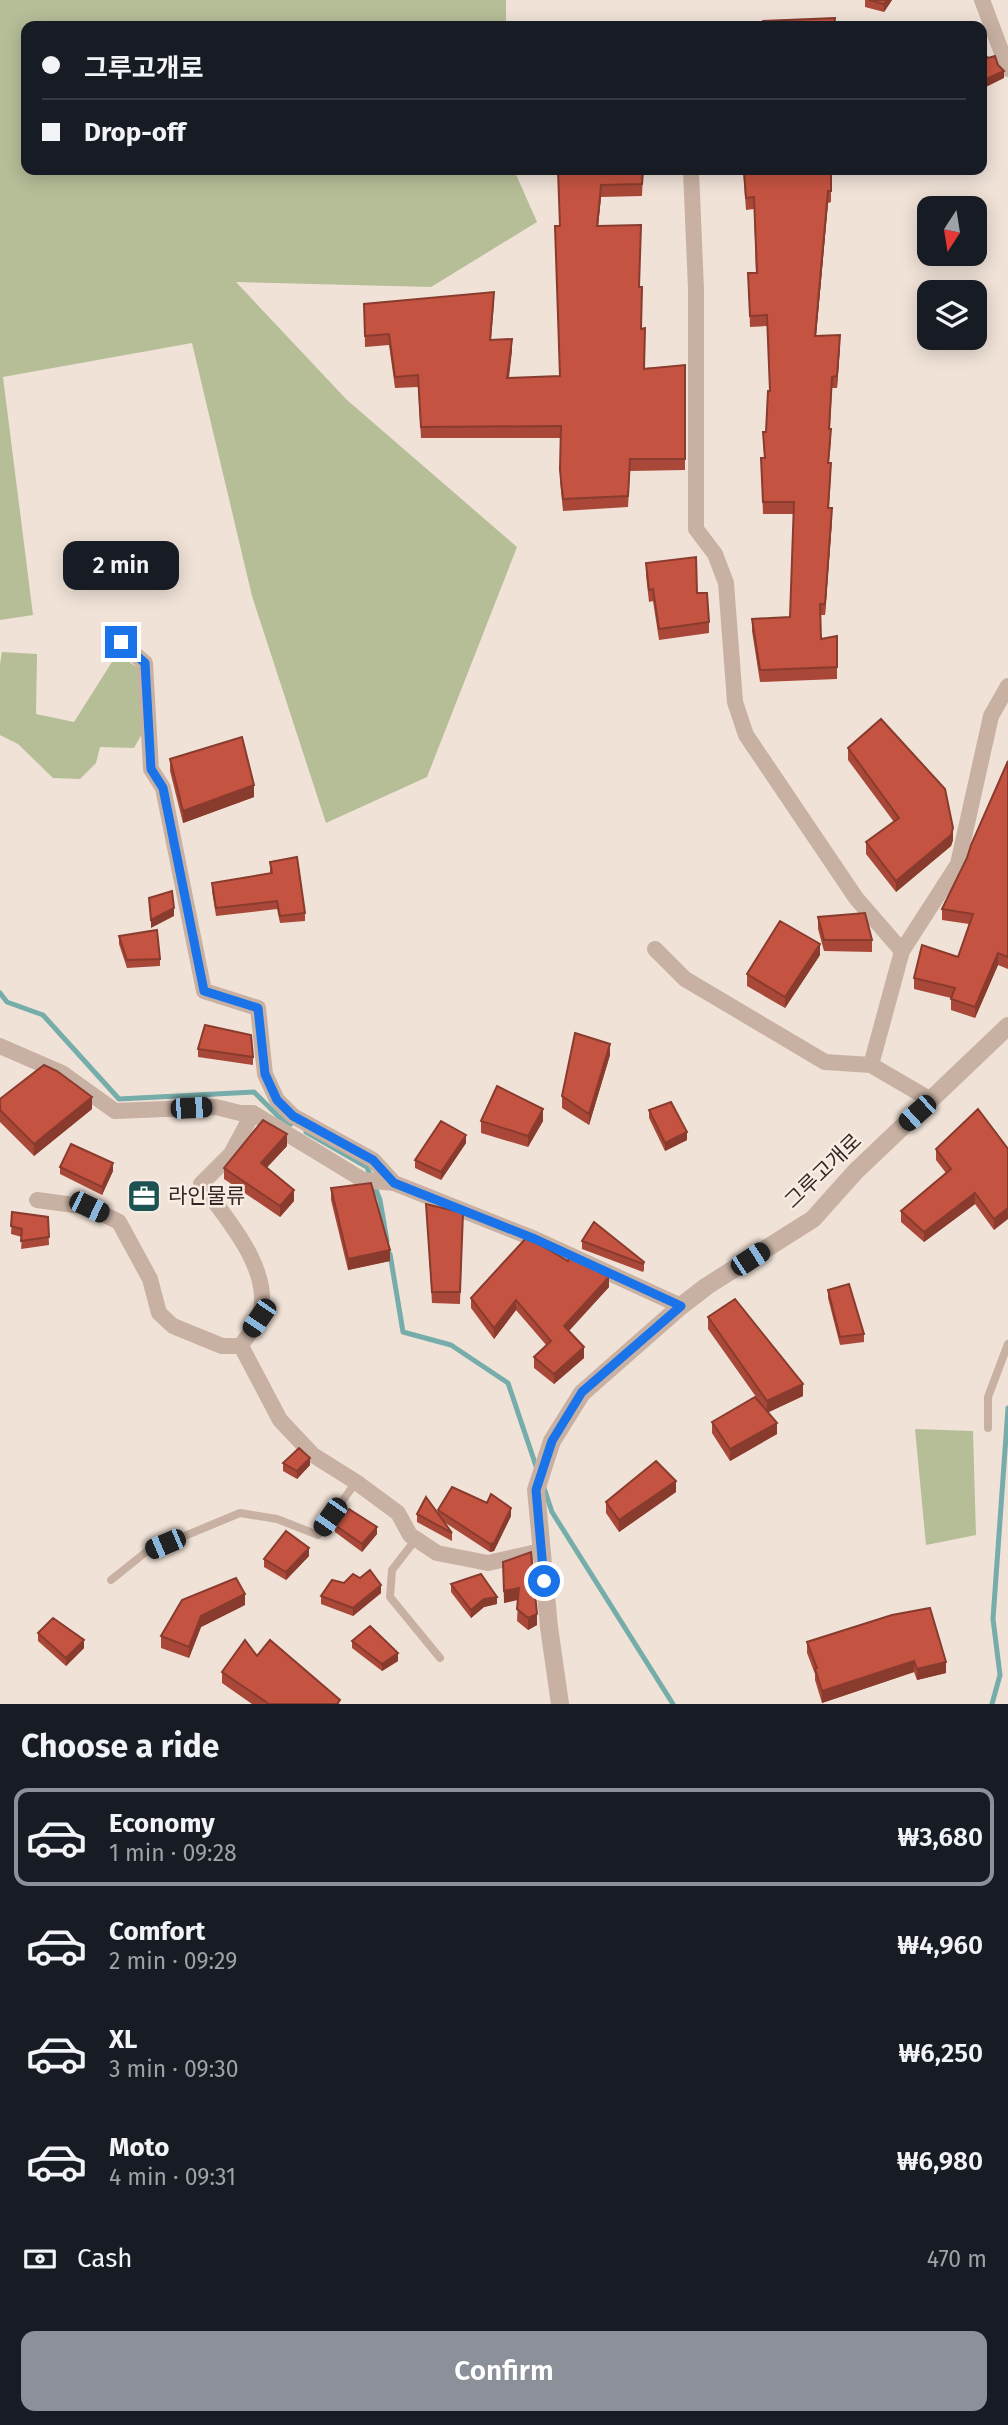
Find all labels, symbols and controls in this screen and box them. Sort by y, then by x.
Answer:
text: 그루고개로 [84,53,204,84]
text: Drop-off [84,117,186,148]
north arrow [917,196,987,266]
map controls [917,196,987,350]
button: layers [917,280,987,350]
callout: 2 min [63,540,179,590]
text: 2 min [93,551,149,579]
route end [105,626,137,658]
car [895,1091,940,1135]
car [170,1096,213,1120]
street label: 그루고개로 [779,1128,867,1214]
office icon: 라인물류 [125,1177,163,1215]
place label: 라인물류 [168,1183,245,1209]
car [66,1188,113,1226]
car [727,1239,774,1279]
car [239,1295,280,1341]
car [310,1494,351,1540]
car [142,1526,189,1562]
route start [528,1565,560,1597]
text: Choose a ride [21,1727,219,1765]
icon: car [25,1806,88,1869]
text: Economy [109,1808,215,1839]
text: ₩3,680 [897,1822,983,1853]
text: 1 min · 09:28 [109,1839,237,1867]
icon: car [25,1914,88,1977]
text: Comfort [109,1916,205,1947]
text: ₩4,960 [897,1930,983,1961]
text: 2 min · 09:29 [109,1947,237,1975]
icon: car [25,2022,88,2085]
text: XL [109,2024,137,2055]
text: ₩6,250 [898,2038,983,2069]
text: 3 min · 09:30 [109,2055,239,2083]
icon: car [25,2130,88,2193]
text: Moto [109,2132,169,2163]
text: ₩6,980 [897,2146,983,2177]
text: 4 min · 09:31 [109,2163,236,2191]
icon: cash [21,2240,59,2278]
text: Cash [77,2243,133,2274]
text: 470 m [927,2245,987,2273]
button: Confirm [21,2331,987,2411]

